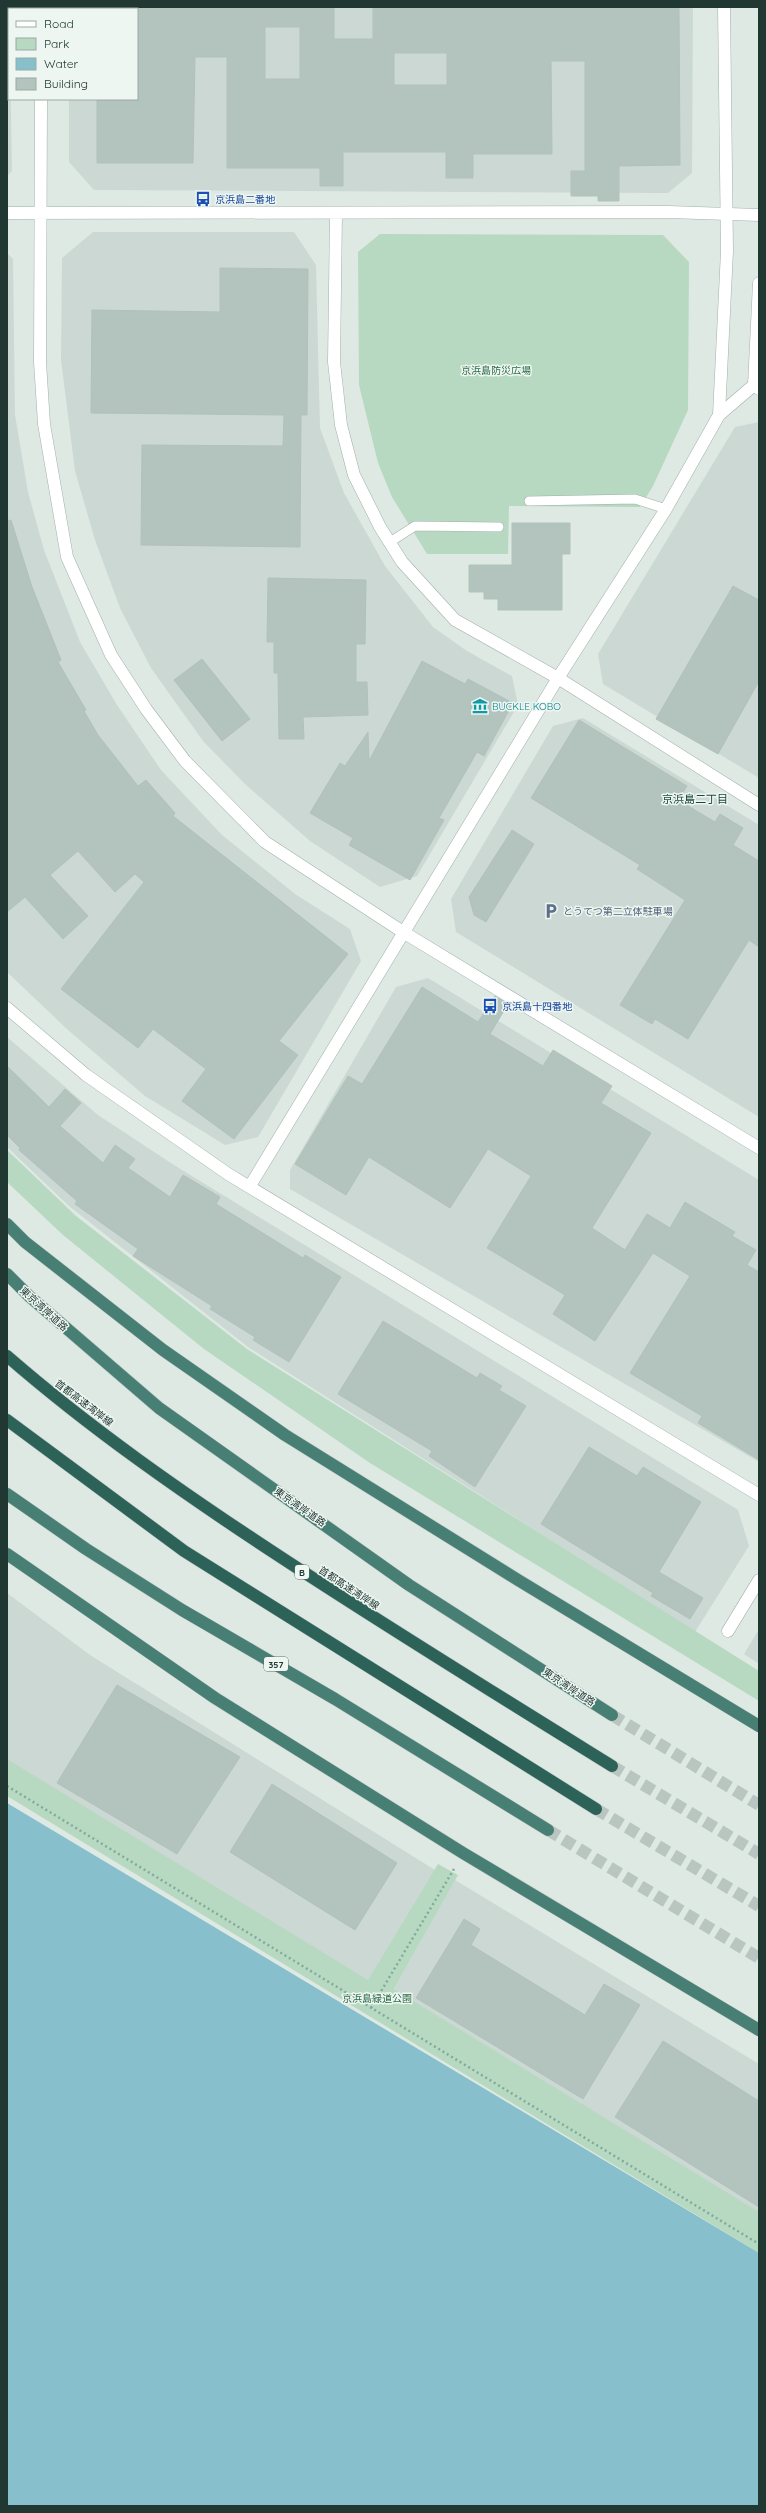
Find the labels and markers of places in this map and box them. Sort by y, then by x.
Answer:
bus stop icon: 京浜島二番地 [194,190,212,208]
place label: 京浜島二番地 [215,193,276,206]
museum icon: BUCKLE KOBO [471,697,489,715]
place label: BUCKLE KOBO [492,700,561,713]
parking icon: とうてつ第二立体駐車場 [542,902,560,920]
place label: とうてつ第二立体駐車場 [563,905,673,918]
bus stop icon: 京浜島十四番地 [481,997,499,1015]
place label: 京浜島十四番地 [502,1000,573,1013]

